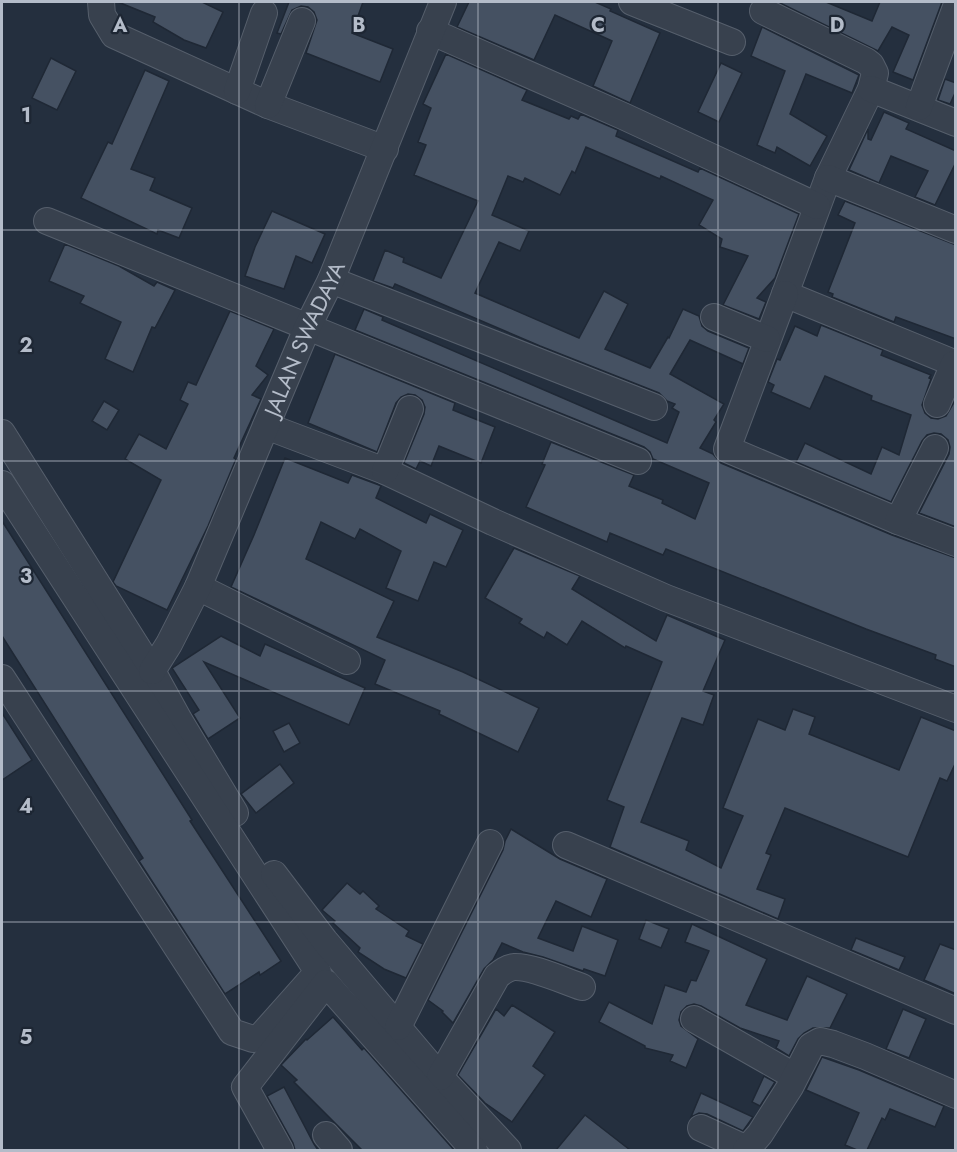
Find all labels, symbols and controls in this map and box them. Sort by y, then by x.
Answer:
text: A [112,11,128,40]
text: B [352,11,366,40]
text: C [591,11,605,40]
text: D [830,11,844,40]
text: 1 [21,101,31,130]
street label: JALAN SWADAYA [255,256,353,424]
text: 2 [19,331,33,360]
text: 3 [20,562,32,591]
text: 4 [19,792,33,821]
text: 5 [20,1023,33,1052]

